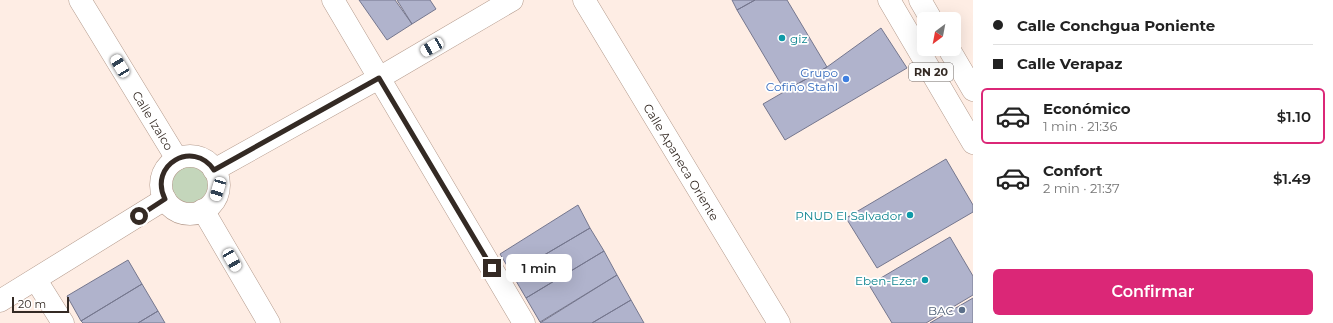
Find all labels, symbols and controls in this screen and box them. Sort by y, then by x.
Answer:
north arrow [917,12,961,56]
map controls [917,12,961,56]
text: Calle Conchgua Poniente [1017,16,1215,35]
place label: giz [790,31,808,46]
marker: giz [777,33,787,43]
car [419,36,445,58]
car [109,53,131,79]
text: Calle Verapaz [1017,54,1122,73]
road number: RN 20 [909,63,953,81]
place label: Grupo Cofiño Stahl [766,65,838,94]
marker: Grupo Cofiño Stahl [841,74,851,84]
street label: Calle Izalco [130,88,177,153]
icon: car [995,98,1031,134]
text: Económico [1043,99,1131,118]
street label: Calle Apaneca Oriente [641,101,723,223]
text: $1.10 [1277,107,1311,126]
text: 1 min · 21:36 [1043,118,1117,134]
icon: car [995,160,1031,196]
text: Confort [1043,161,1103,180]
text: $1.49 [1273,169,1311,188]
car [209,176,227,202]
text: 2 min · 21:37 [1043,180,1120,196]
route start [130,207,148,225]
place label: PNUD El Salvador [795,208,902,223]
marker: PNUD El Salvador [905,210,915,220]
car [221,247,243,273]
callout: 1 min [506,254,572,282]
route end [483,259,501,277]
text: 1 min [522,260,556,276]
button: Confirmar [993,269,1313,315]
place label: Eben-Ezer [855,273,917,288]
marker: Eben-Ezer [920,275,930,285]
scale bar [12,295,69,314]
text: 20 m [18,297,46,311]
place label: BAC [928,303,954,318]
marker: BAC [957,305,967,315]

